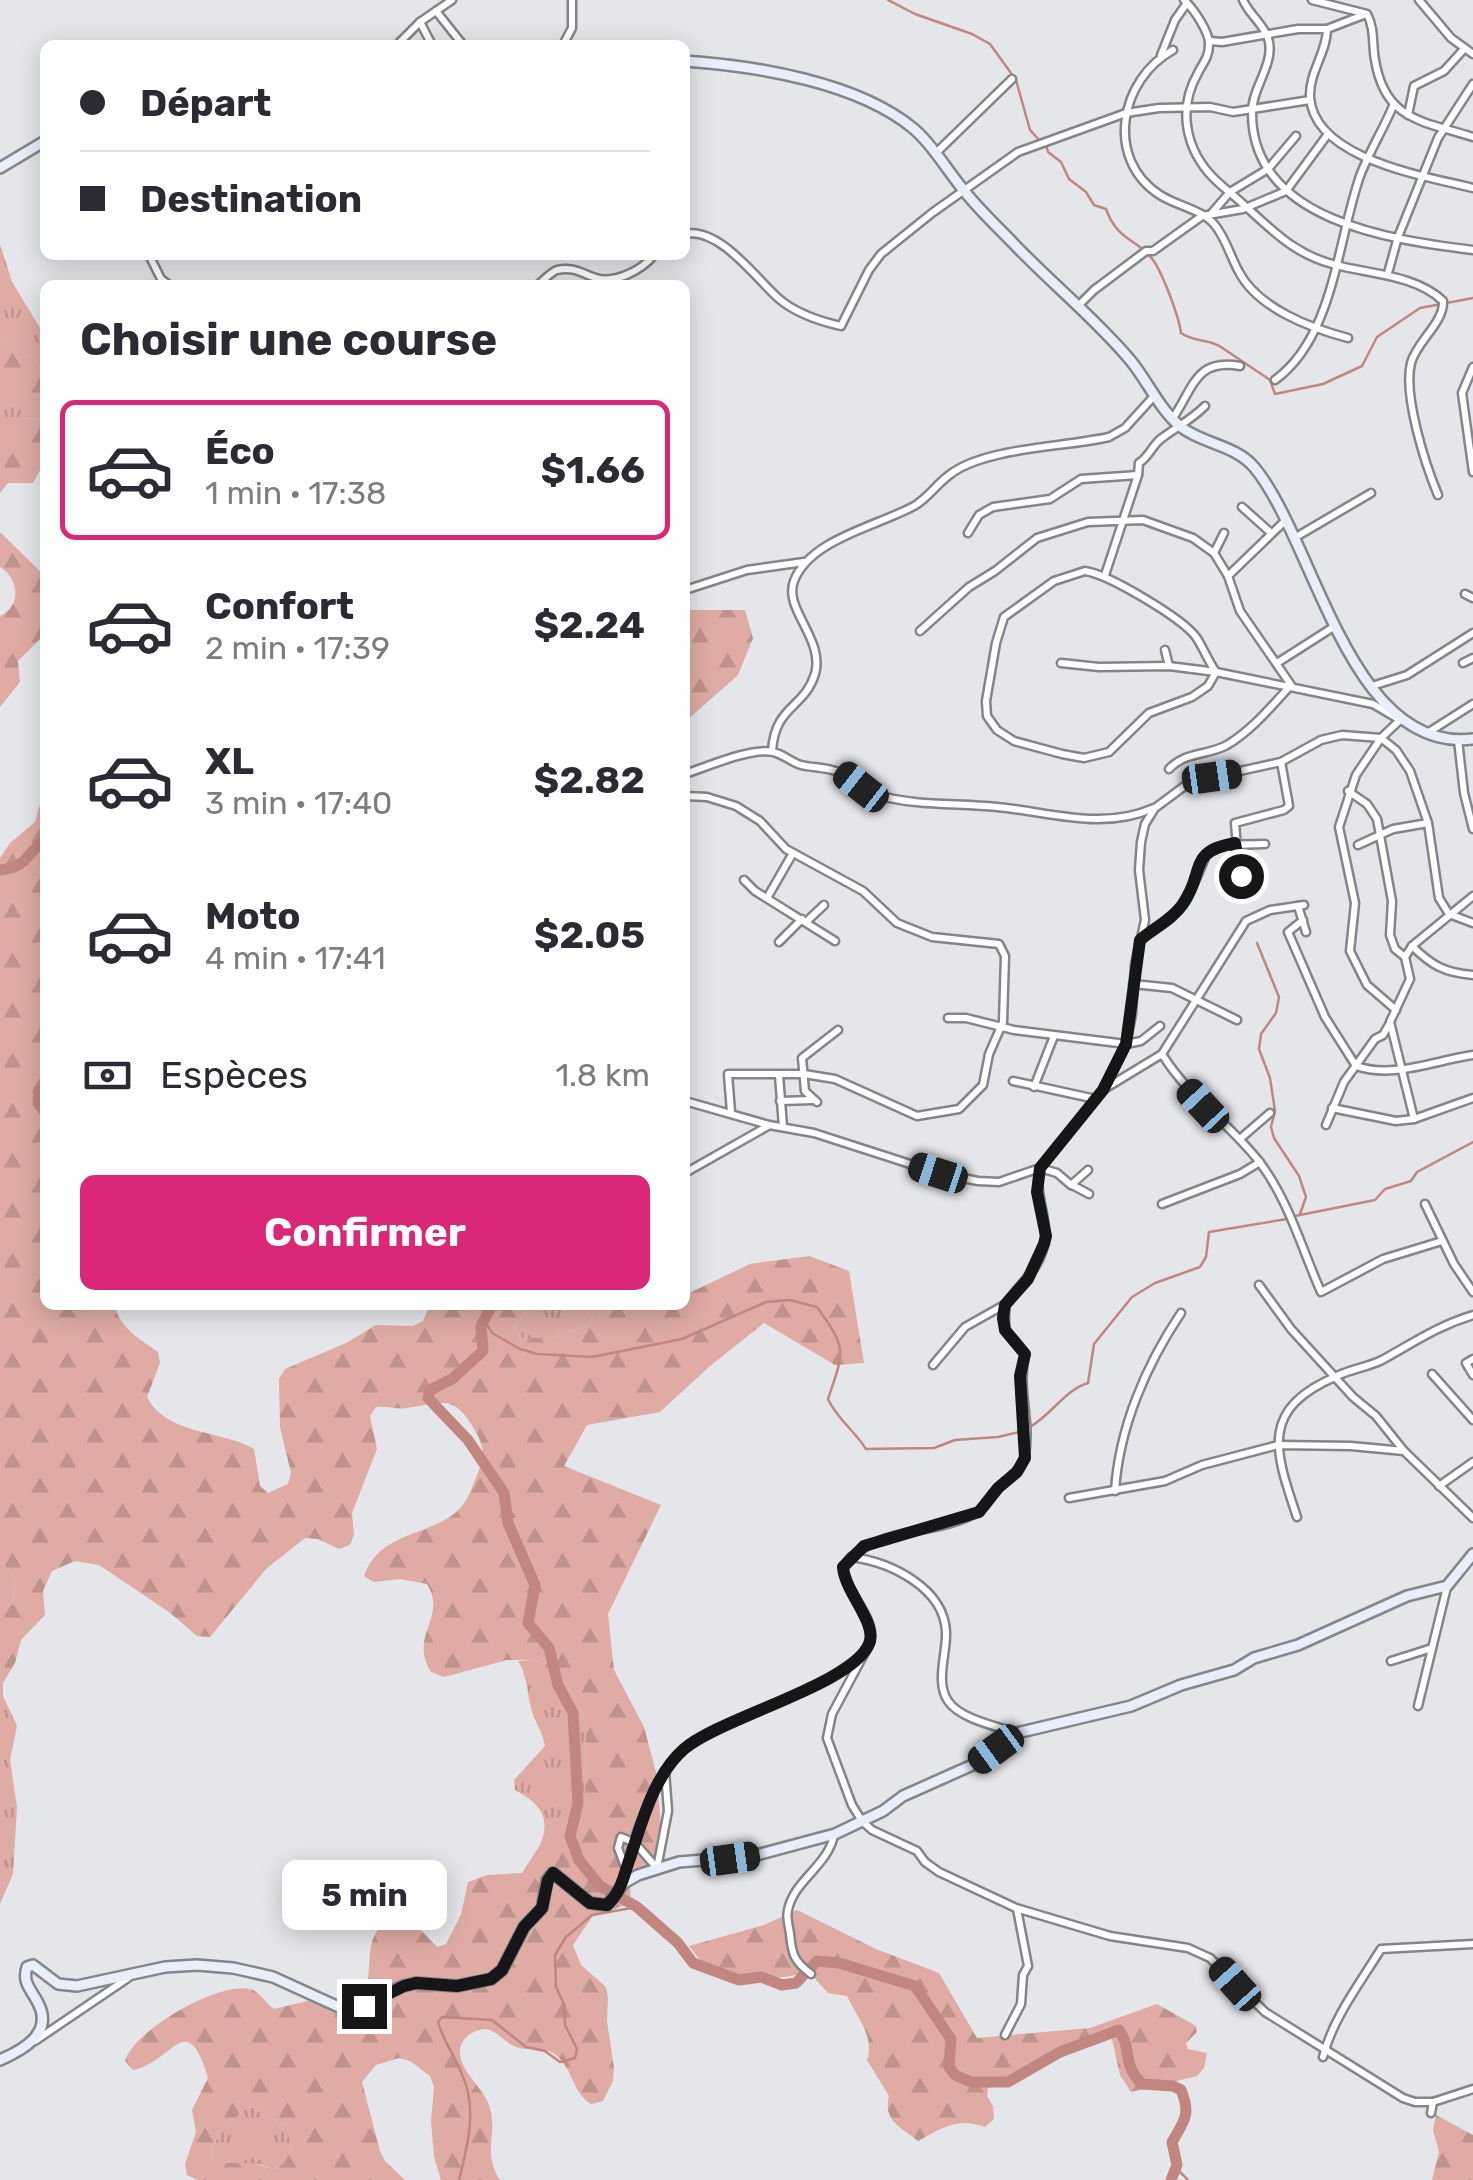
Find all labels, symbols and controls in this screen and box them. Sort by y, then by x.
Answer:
text: Départ [140,80,271,126]
text: Destination [140,176,362,222]
text: Choisir une course [80,313,497,366]
icon: car [85,425,175,515]
text: Éco [205,428,275,474]
text: $1.66 [541,447,645,493]
text: 1 min · 17:38 [205,474,386,512]
icon: car [85,580,175,670]
text: Confort [205,583,354,629]
text: $2.24 [534,602,645,648]
text: 2 min · 17:39 [205,629,390,667]
icon: car [85,735,175,825]
text: XL [205,738,254,784]
text: $2.82 [534,757,645,803]
car [828,757,894,817]
car [1180,758,1244,796]
text: 3 min · 17:40 [205,784,392,822]
route start [1219,854,1264,899]
icon: car [85,890,175,980]
text: Moto [205,893,301,939]
text: $2.05 [534,912,645,958]
text: 4 min · 17:41 [205,939,386,977]
icon: cash [80,1048,135,1103]
text: Espèces [160,1052,308,1098]
text: 1.8 km [555,1056,650,1094]
car [1172,1074,1234,1138]
car [905,1149,971,1197]
button: Confirmer [80,1175,650,1290]
car [963,1719,1029,1779]
car [698,1840,762,1878]
callout: 5 min [282,1861,446,1931]
text: 5 min [321,1876,408,1914]
car [1204,1952,1266,2016]
route end [342,1984,387,2029]

